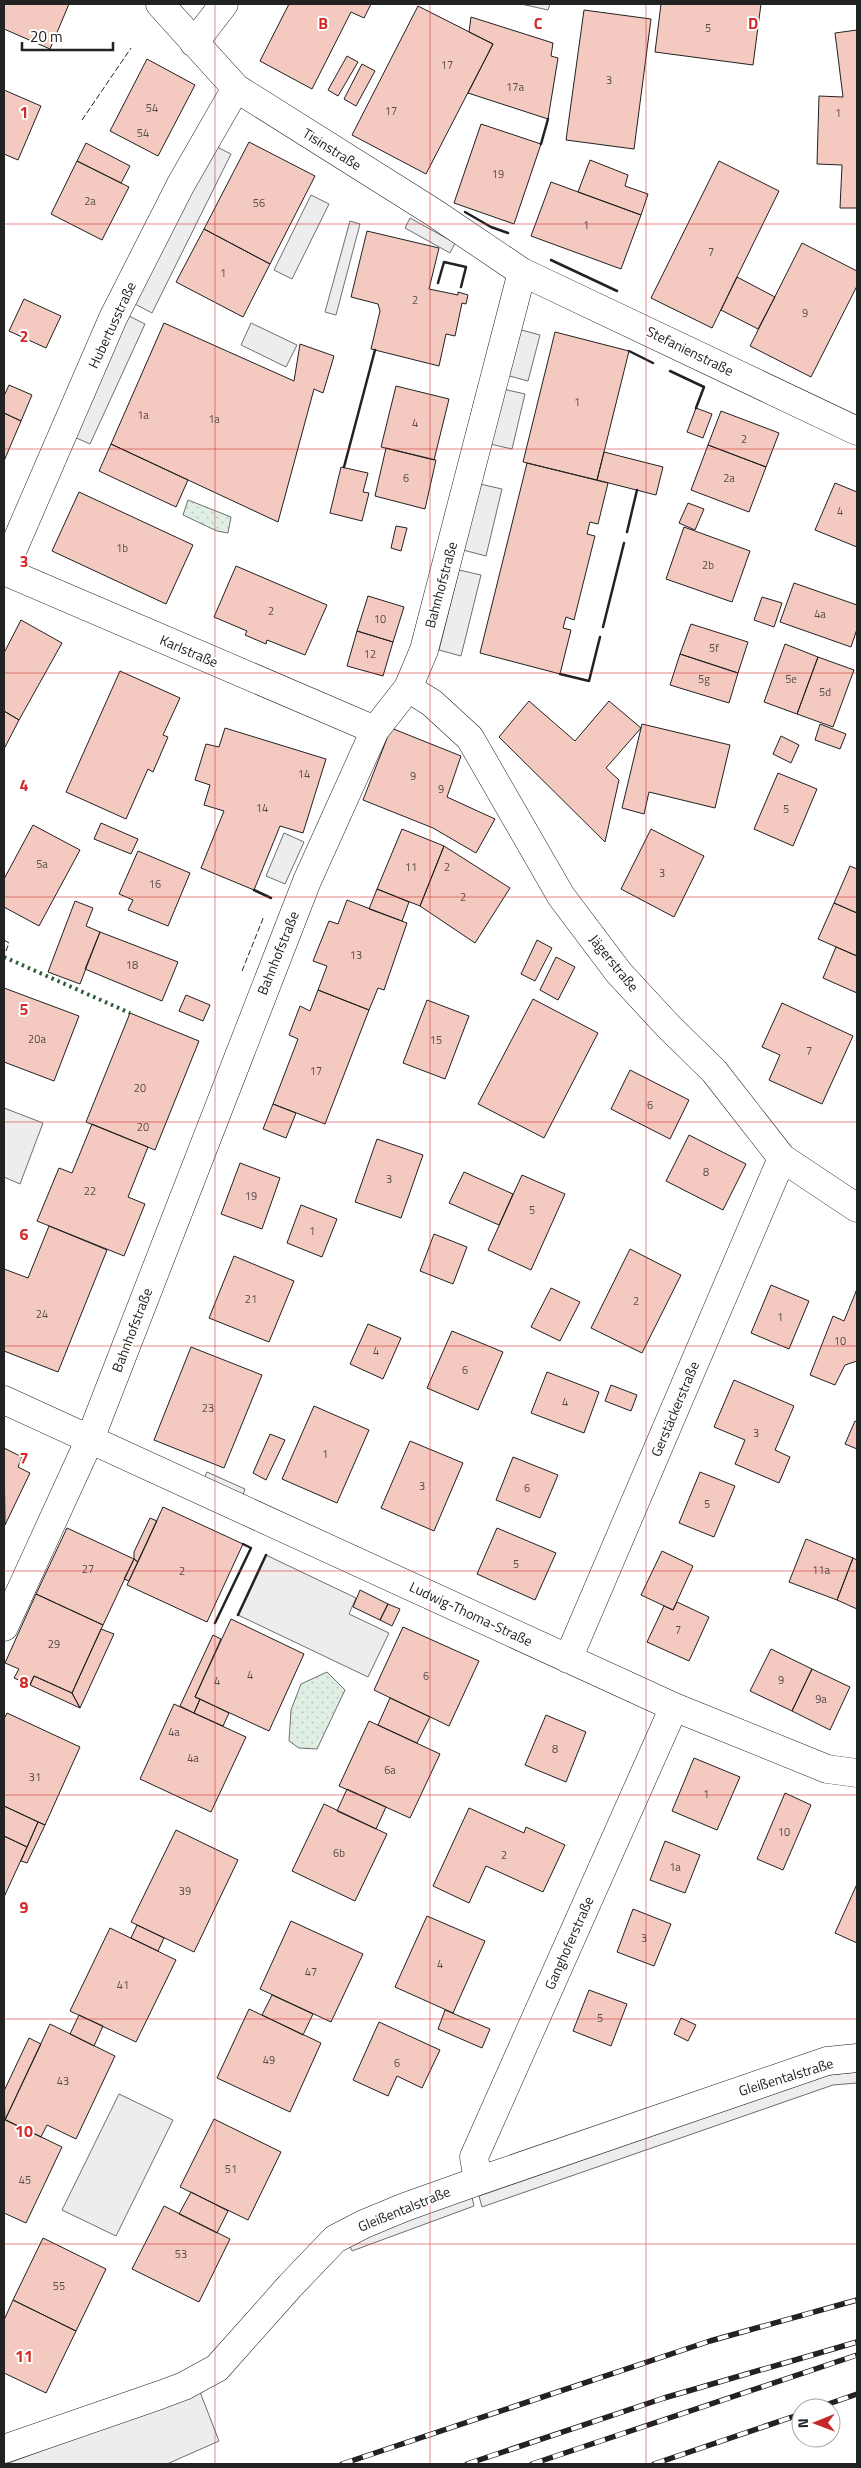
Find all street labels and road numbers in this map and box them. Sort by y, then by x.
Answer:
street label: Tisinstraße [299,122,366,175]
street label: Hubertusstraße [82,278,141,372]
street label: Stefanienstraße [643,320,737,381]
street label: Bahnhofstraße [419,539,462,630]
street label: Karlstraße [157,629,222,672]
street label: Bahnhofstraße [251,908,304,998]
street label: Jägerstraße [585,929,644,996]
street label: Bahnhofstraße [106,1285,157,1375]
street label: Gerstäckerstraße [645,1358,704,1460]
street label: Ludwig-Thoma-Straße [406,1576,536,1651]
street label: Ganghoferstraße [539,1893,598,1993]
street label: Gleißentalstraße [736,2052,836,2101]
street label: Gleißentalstraße [354,2180,453,2237]

